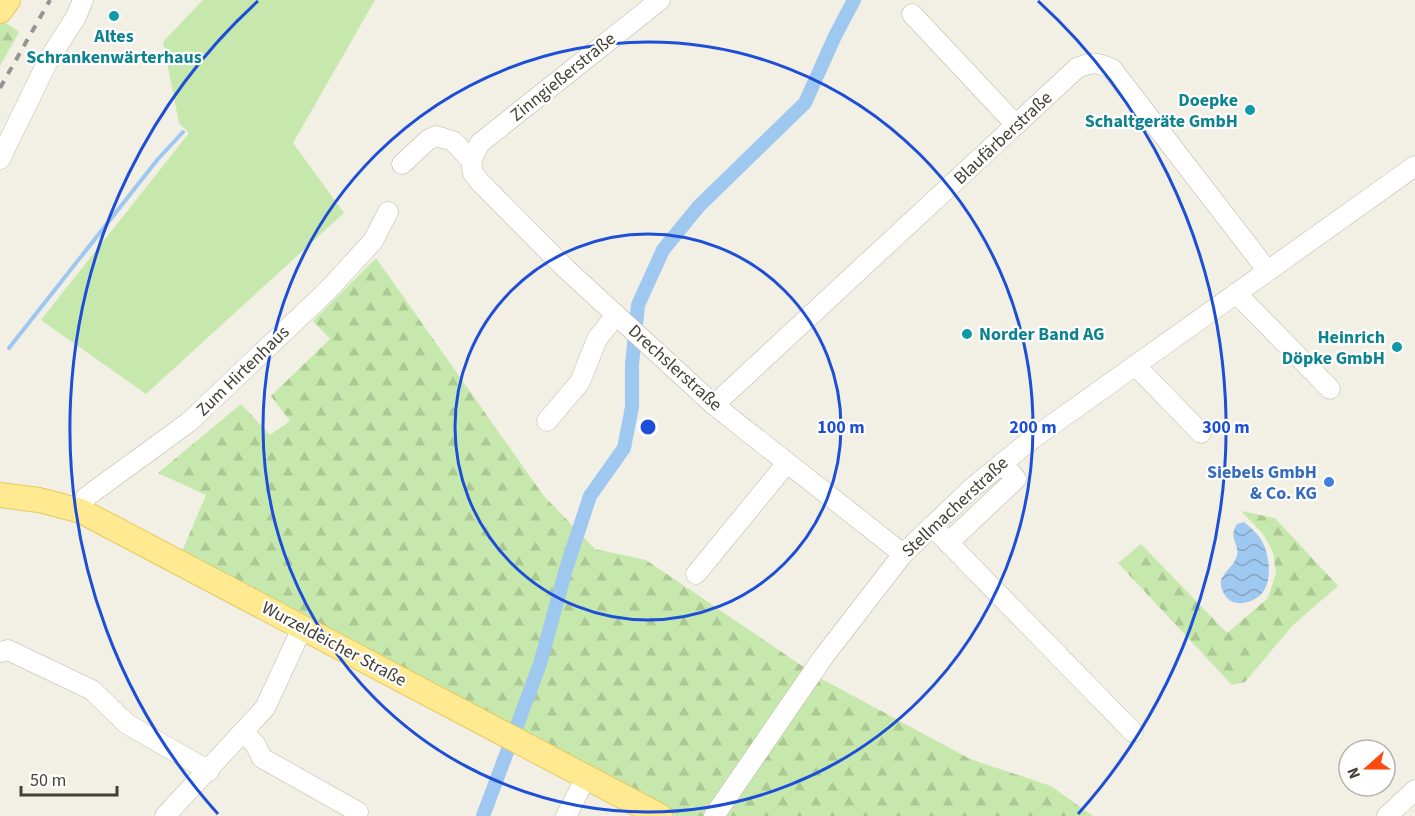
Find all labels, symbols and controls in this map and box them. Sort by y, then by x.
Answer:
marker: Altes Schrankenwärterhaus [107,9,121,23]
place label: Altes Schrankenwärterhaus [26,24,202,70]
street label: Zinngießerstraße [505,27,621,127]
street label: Blaufärberstraße [948,86,1058,190]
place label: Doepke Schaltgeräte GmbH [1085,88,1238,134]
marker: Doepke Schaltgeräte GmbH [1243,103,1257,117]
street label: Drechslerstraße [623,319,728,417]
street label: Zum Hirtenhaus [191,320,295,422]
place label: Norder Band AG [979,322,1105,347]
place label: Heinrich Döpke GmbH [1282,325,1385,371]
marker: Norder Band AG [960,327,974,341]
marker: Heinrich Döpke GmbH [1390,340,1404,354]
text: 100 m [817,415,865,440]
text: 200 m [1009,415,1057,440]
text: 300 m [1202,415,1250,440]
centre of rings [638,417,658,437]
street label: Stellmacherstraße [896,451,1014,563]
place label: Siebels GmbH & Co. KG [1207,460,1317,506]
marker: Siebels GmbH & Co. KG [1322,475,1336,489]
street label: Wurzeldeicher Straße [257,595,411,693]
north arrow [1337,738,1397,798]
scale bar [21,759,117,797]
text: N [1342,764,1366,782]
text: 50 m [30,768,66,793]

